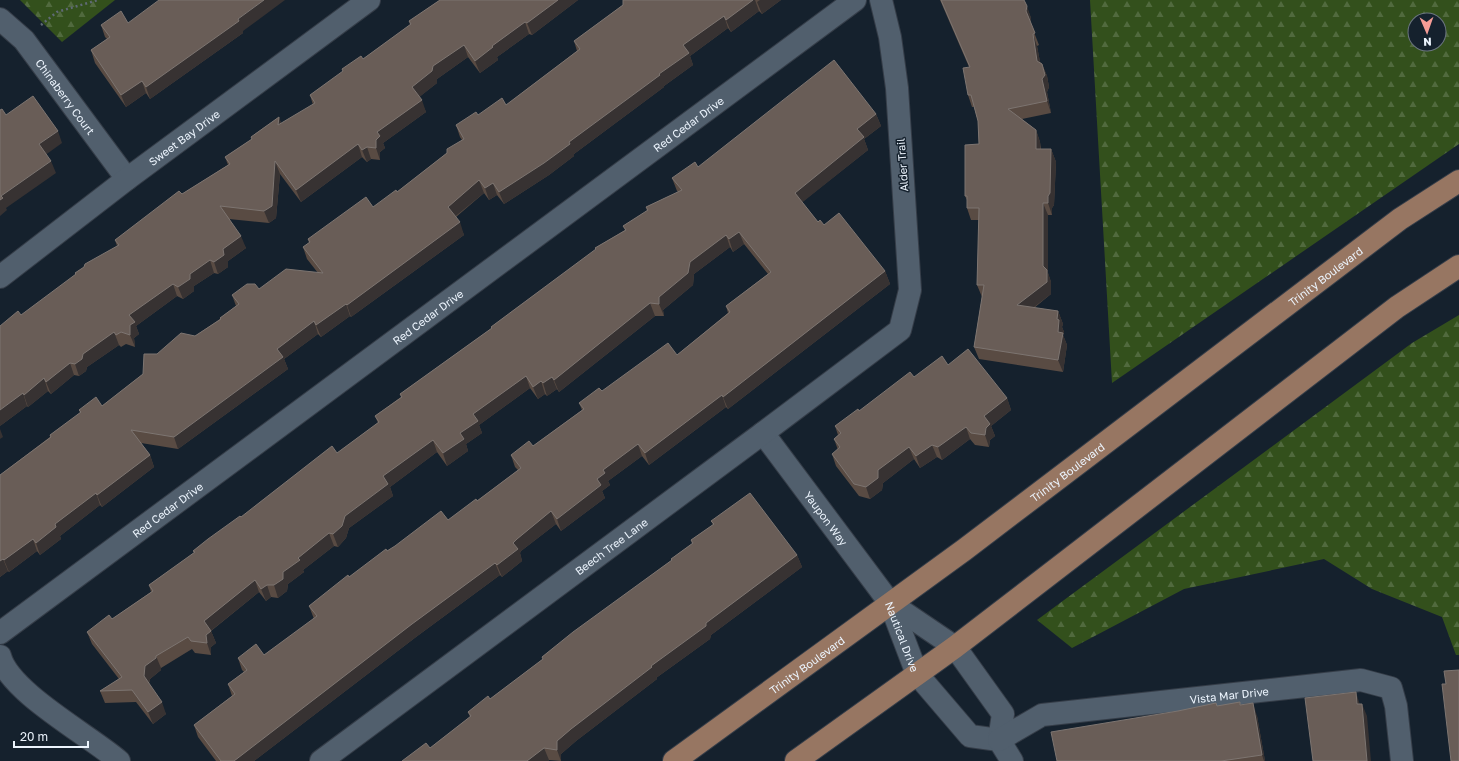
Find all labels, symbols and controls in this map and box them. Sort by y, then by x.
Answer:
north arrow [1407,12,1447,52]
text: N [1423,36,1432,49]
street label: Chinaberry Court [33,56,98,137]
street label: Red Cedar Drive [650,93,726,154]
street label: Sweet Bay Drive [146,106,222,168]
street label: Alder Trail [894,137,910,192]
street label: Trinity Boulevard [1285,244,1365,308]
street label: Red Cedar Drive [390,286,465,347]
street label: Trinity Boulevard [1027,440,1107,504]
street label: Red Cedar Drive [129,479,205,540]
street label: Yaupon Way [802,488,851,548]
street label: Beech Tree Lane [572,515,650,577]
street label: Nautical Drive [883,599,922,674]
street label: Trinity Boulevard [767,633,847,696]
street label: Vista Mar Drive [1189,684,1269,705]
scale bar [14,723,88,749]
text: 20 m [20,729,48,744]

